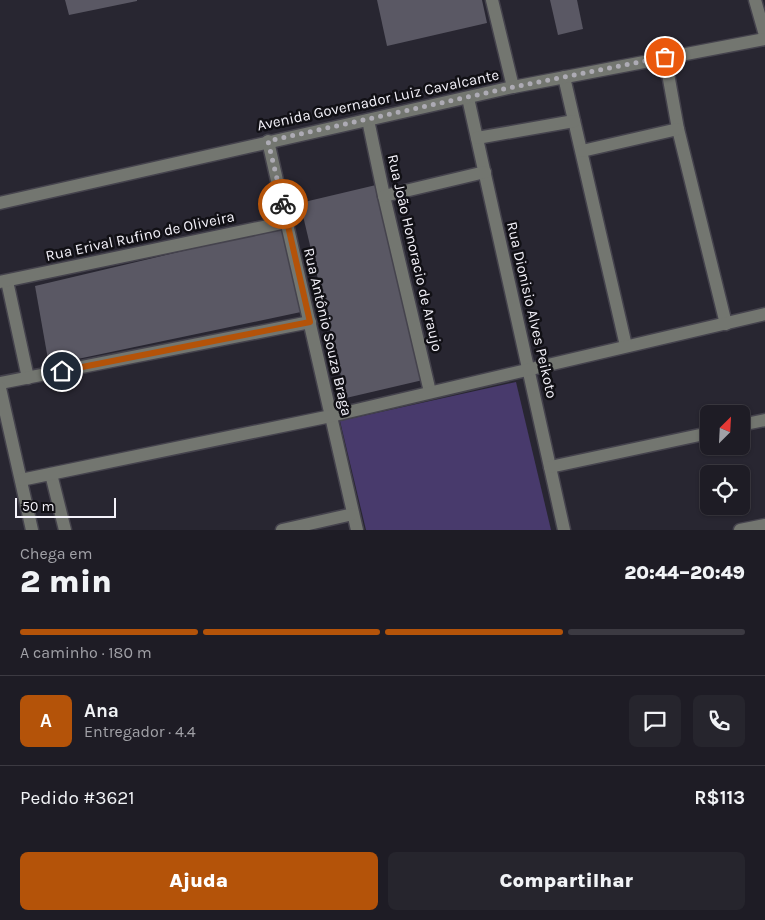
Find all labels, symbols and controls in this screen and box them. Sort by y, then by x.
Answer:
pin [644,36,686,78]
icon: bag [651,43,679,71]
street label: Avenida Governador Luiz Cavalcante [255,66,501,134]
street label: Rua João Honoracio de Araujo [384,153,446,353]
courier [258,179,308,229]
icon: bike [269,190,297,218]
street label: Rua Erival Rufino de Oliveira [44,207,236,265]
street label: Rua Dionisio Alves Peikoto [503,220,561,400]
street label: Rua Antônio Souza Braga [300,246,356,418]
pin [41,350,83,392]
icon: home [48,357,76,385]
north arrow [700,405,750,455]
map controls [700,405,750,515]
button: locate [700,465,750,515]
scale bar [15,495,116,518]
text: 50 m [22,498,55,515]
text: Chega em [20,544,93,563]
text: 20:44–20:49 [624,562,745,584]
text: 2 min [20,563,112,600]
text: A caminho · 180 m [20,643,152,662]
button: chat [629,695,681,747]
button: phone [693,695,745,747]
text: Ana [84,700,119,722]
text: A [40,710,52,732]
text: Entregador · 4.4 [84,722,196,741]
text: Pedido #3621 [20,787,135,809]
text: R$113 [694,787,745,809]
button: Ajuda [20,852,378,910]
button: Compartilhar [388,852,745,910]

